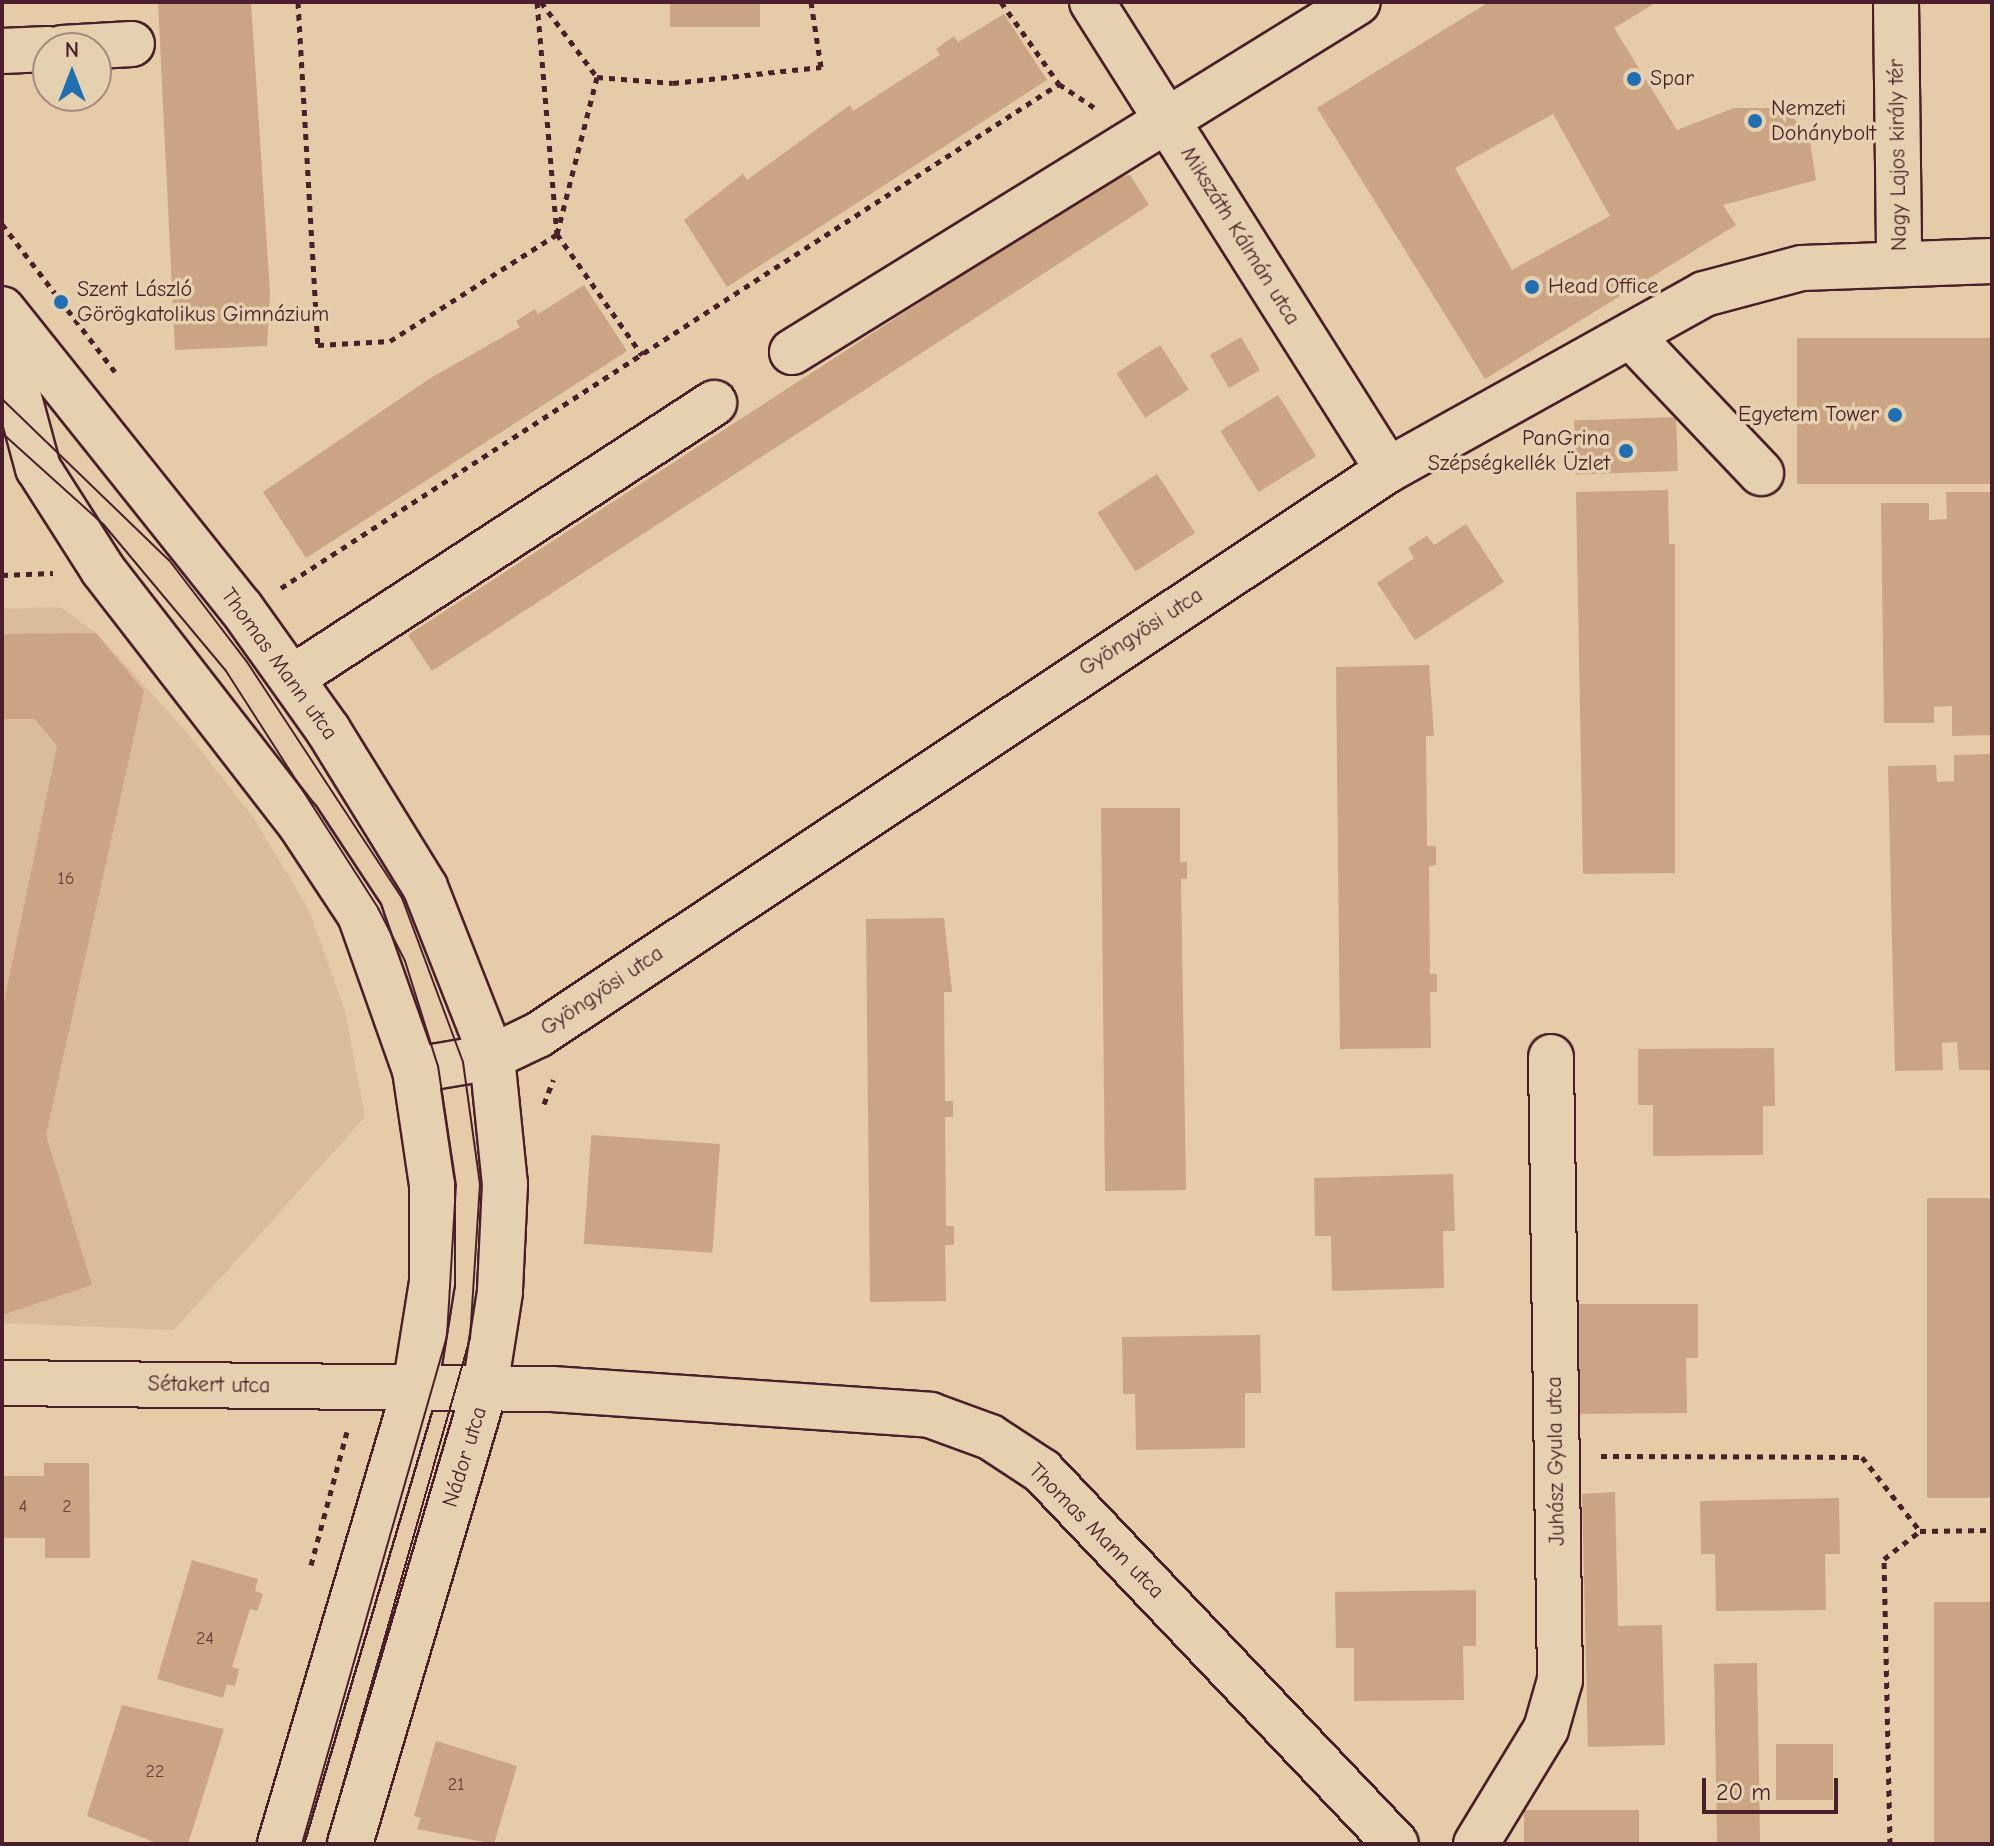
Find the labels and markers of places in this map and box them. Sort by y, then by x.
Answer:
place label: Spar [1650,66,1694,92]
marker: Spar [1625,70,1643,88]
place label: Nemzeti Dohánybolt [1771,95,1876,146]
marker: Nemzeti Dohánybolt [1746,112,1764,130]
place label: Head Office [1548,274,1658,300]
place label: Szent László Görögkatolikus Gimnázium [77,276,329,328]
marker: Head Office [1523,278,1541,296]
marker: Szent László Görögkatolikus Gimnázium [52,293,70,311]
place label: Egyetem Tower [1738,402,1879,428]
marker: Egyetem Tower [1886,406,1904,424]
place label: PanGrina Szépségkellék Üzlet [1428,425,1610,476]
marker: PanGrina Szépségkellék Üzlet [1617,442,1635,460]

